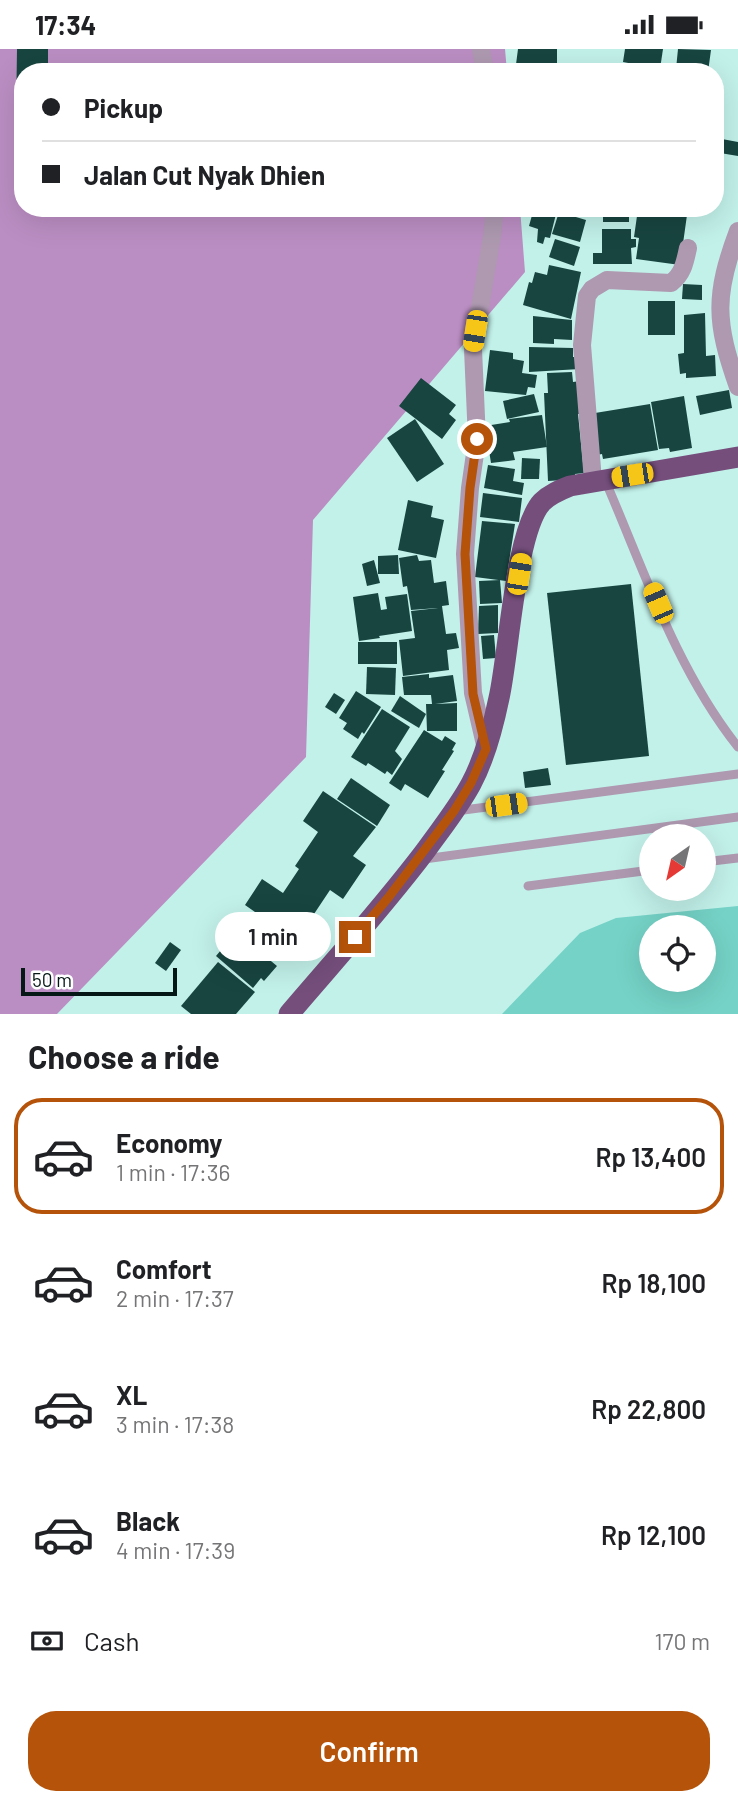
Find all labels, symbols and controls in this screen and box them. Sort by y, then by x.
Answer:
text: 17:34 [35,9,96,40]
text: Pickup [84,92,163,123]
text: Jalan Cut Nyak Dhien [84,159,325,190]
car [462,309,489,353]
route start [461,423,493,455]
car [610,461,655,489]
car [506,552,533,596]
car [641,580,676,626]
car [484,792,529,818]
north arrow [639,824,716,901]
map controls [639,824,716,992]
callout: 1 min [215,913,330,961]
button: locate [639,915,716,992]
route end [339,921,371,953]
text: 1 min [248,922,298,950]
scale bar [21,965,177,997]
text: 50 m [32,968,72,991]
text: Choose a ride [28,1037,220,1075]
icon: car [32,1125,95,1188]
text: Economy [116,1127,222,1158]
text: Rp 13,400 [596,1141,706,1172]
text: 1 min · 17:36 [116,1158,230,1186]
icon: car [32,1251,95,1314]
text: Comfort [116,1253,212,1284]
text: Rp 18,100 [602,1267,706,1298]
text: 2 min · 17:37 [116,1284,234,1312]
icon: car [32,1377,95,1440]
text: XL [116,1379,147,1410]
text: Rp 22,800 [591,1393,706,1424]
text: 3 min · 17:38 [116,1410,234,1438]
icon: car [32,1503,95,1566]
text: Black [116,1505,180,1536]
text: Rp 12,100 [601,1519,706,1550]
text: 4 min · 17:39 [116,1536,235,1564]
icon: cash [28,1622,66,1660]
text: Cash [84,1625,139,1656]
text: 170 m [654,1627,710,1655]
button: Confirm [28,1711,710,1791]

